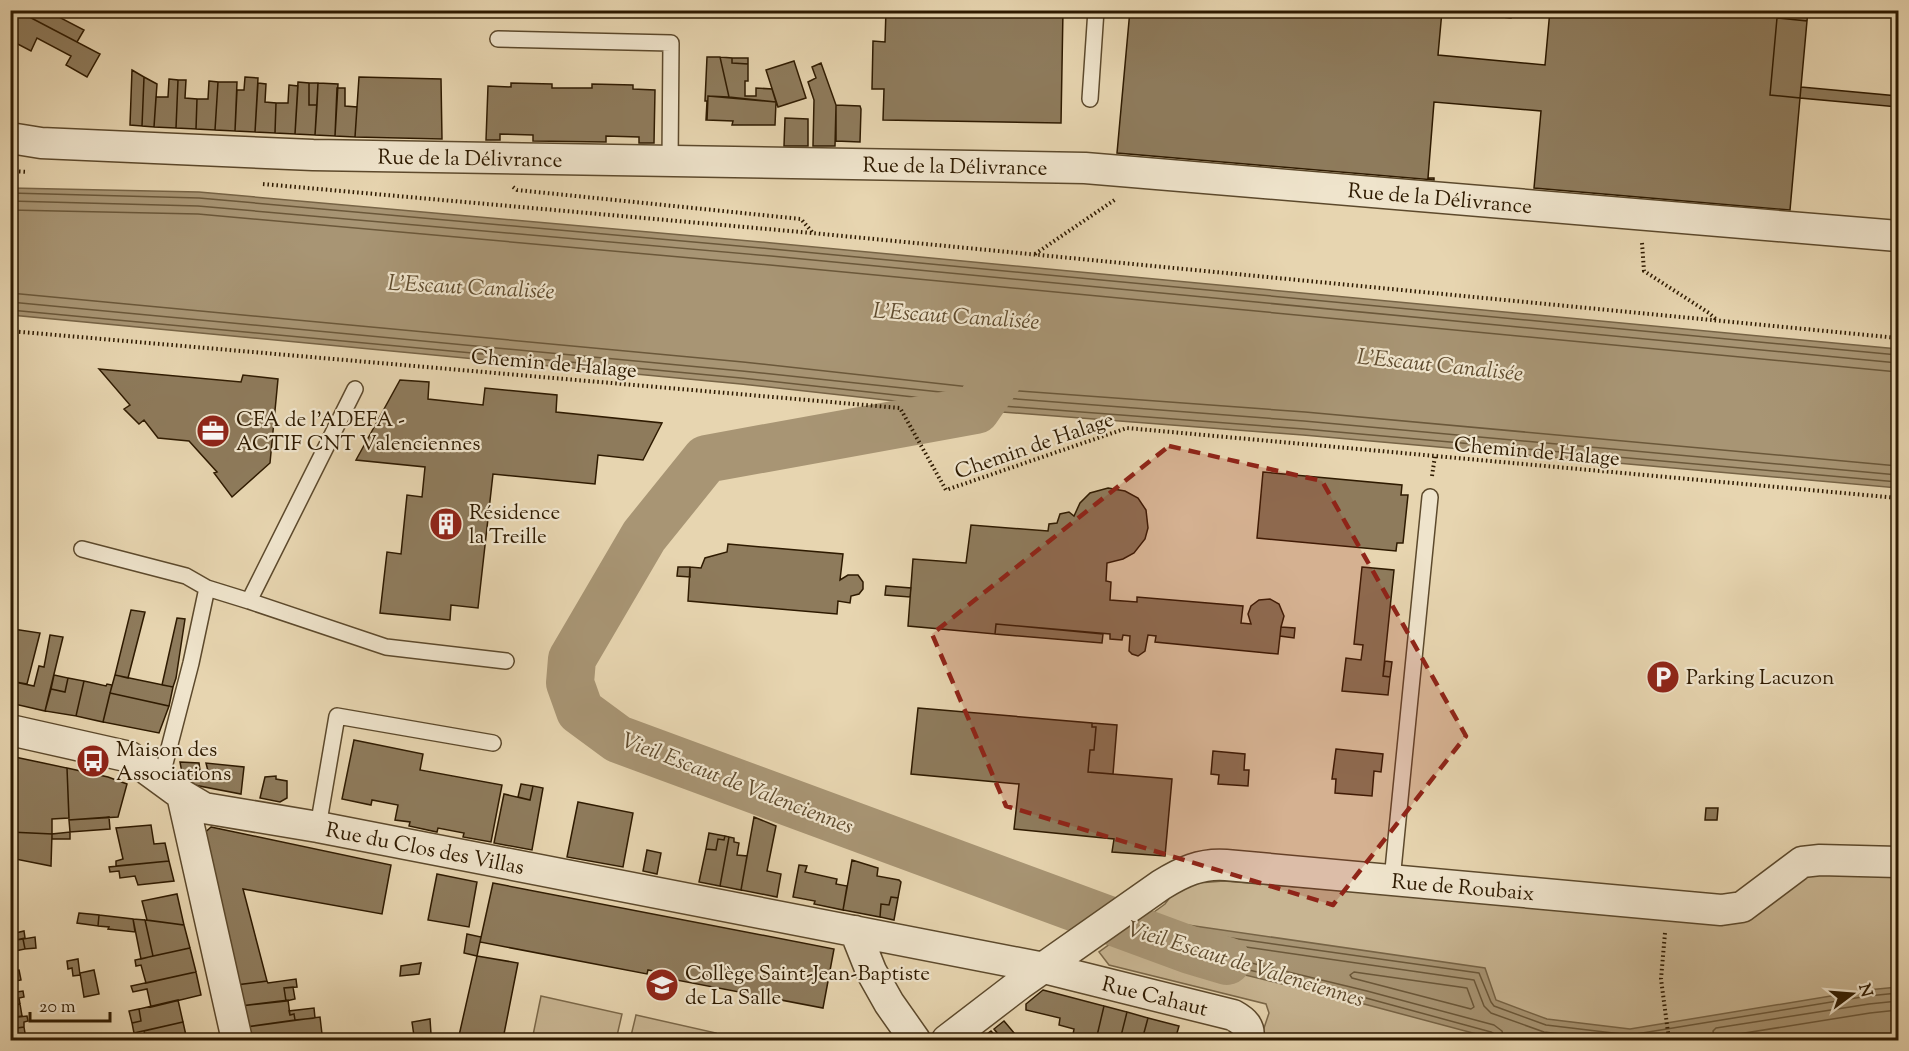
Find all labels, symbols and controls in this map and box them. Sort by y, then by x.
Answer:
street label: Rue de la Délivrance [377,143,563,177]
street label: Rue de la Délivrance [862,151,1048,185]
street label: Rue de la Délivrance [1346,177,1533,223]
water label: L'Escaut Canalisée [387,269,555,309]
water label: L'Escaut Canalisée [871,296,1040,340]
water label: L'Escaut Canalisée [1355,342,1525,392]
street label: Chemin de Halage [470,343,638,387]
place label: CFA de l'ADEFA - ACTIF CNT Valenciennes [236,406,480,460]
street label: Chemin de Halage [951,406,1118,488]
office icon: CFA de l'ADEFA - ACTIF CNT Valenciennes [195,413,231,449]
street label: Chemin de Halage [1453,431,1621,475]
place label: Résidence la Treille [469,499,560,553]
building icon: Résidence la Treille [428,506,464,542]
parking icon: Parking Lacuzon [1645,659,1681,695]
place label: Parking Lacuzon [1686,664,1835,694]
water label: Vieil Escaut de Valenciennes [616,726,857,844]
place label: Maison des Associations [116,736,231,790]
bus stop icon: Maison des Associations [75,743,111,779]
street label: Rue du Clos des Villas [323,816,526,884]
street label: Rue de Roubaix [1390,868,1535,910]
water label: Vieil Escaut de Valenciennes [1123,915,1367,1017]
place label: Collège Saint-Jean-Baptiste de La Salle [685,960,930,1014]
north arrow [1822,964,1882,1024]
school or university icon: Collège Saint-Jean-Baptiste de La Salle [644,967,680,1003]
street label: Rue Cahaut [1098,970,1211,1026]
text: N [1851,981,1877,1000]
scale bar [30,985,110,1023]
text: 20 m [39,995,76,1021]

